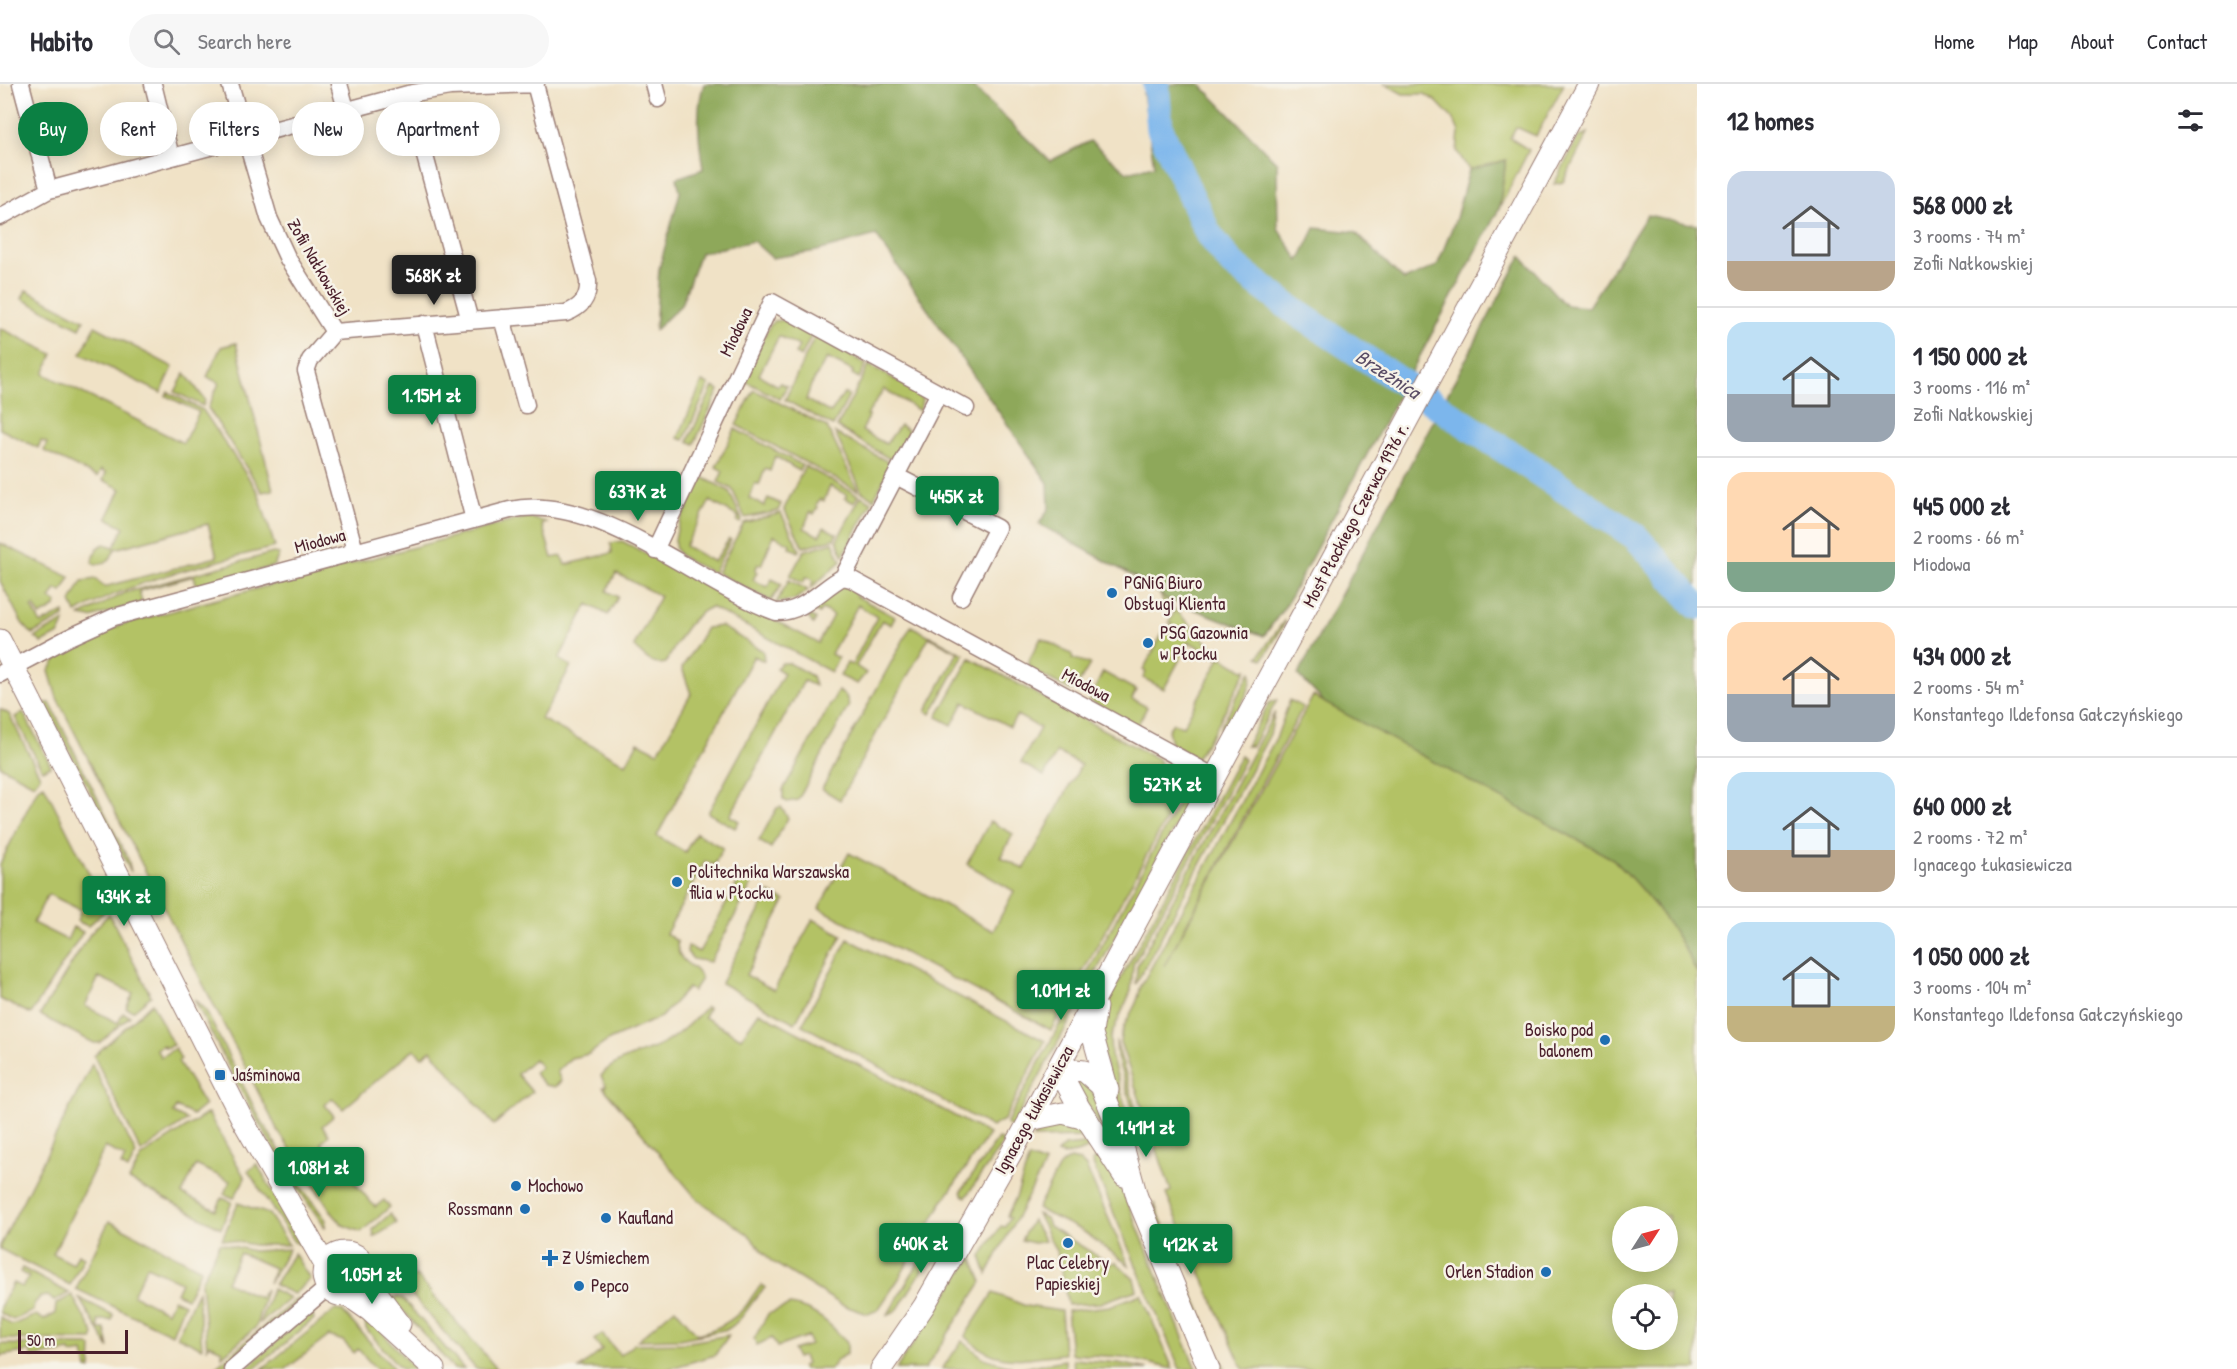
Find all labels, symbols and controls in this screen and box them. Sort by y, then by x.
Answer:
search box [129,14,549,68]
text: Habito [30,22,93,60]
icon: search [150,25,183,58]
text: Search here [198,26,292,56]
text: Home [1934,27,1975,56]
text: Map [2008,27,2038,56]
text: About [2071,27,2114,56]
text: Contact [2147,27,2207,56]
chip: Buy [18,102,88,156]
chip: Rent [100,102,177,156]
chip: Filters [189,102,280,156]
chip: New [292,102,364,156]
chip: Apartment [376,102,500,156]
text: 12 homes [1727,103,1814,138]
icon: filters [2174,104,2207,137]
text: 568 000 zł [1913,187,2014,222]
icon: home [1775,195,1847,267]
street label: Zofii Nałkowskiej [282,214,357,320]
text: 3 rooms · 74 m² [1913,222,2025,249]
text: Zofii Nałkowskiej [1913,249,2033,276]
pin: 568K zł [379,255,489,306]
text: 568K zł [406,261,462,288]
street label: Miodowa [713,303,758,360]
text: 1 150 000 zł [1913,338,2028,373]
water label: Brzeźnica [1351,343,1428,406]
icon: home [1775,346,1847,418]
text: 3 rooms · 116 m² [1913,373,2030,400]
pin: 1.15M zł [370,375,494,426]
text: 1.15M zł [402,381,462,408]
text: Zofii Nałkowskiej [1913,400,2033,427]
street label: Most Płockiego Czerwca 1976 r. [1296,418,1415,611]
pin: 637K zł [583,471,693,522]
pin: 445K zł [902,476,1012,527]
text: 637K zł [609,477,667,504]
text: 445K zł [930,482,984,509]
text: 445 000 zł [1913,488,2011,523]
icon: home [1775,496,1847,568]
street label: Miodowa [292,522,348,559]
text: 2 rooms · 66 m² [1913,523,2024,550]
text: Miodowa [1913,550,1970,577]
place label: PGNiG Biuro Obsługi Klienta [1124,570,1225,616]
marker: PGNiG Biuro Obsługi Klienta [1105,586,1119,600]
place label: PSG Gazownia w Płocku [1160,620,1248,666]
marker: PSG Gazownia w Płocku [1141,636,1155,650]
text: 434 000 zł [1913,638,2012,673]
icon: home [1775,646,1847,718]
street label: Miodowa [1058,661,1115,708]
text: 2 rooms · 54 m² [1913,673,2024,700]
text: Konstantego Ildefonsa Gałczyńskiego [1913,700,2183,727]
pin: 527K zł [1118,764,1228,815]
text: 527K zł [1144,770,1202,797]
text: 640 000 zł [1913,788,2013,823]
icon: home [1775,796,1847,868]
text: 2 rooms · 72 m² [1913,823,2027,850]
text: Ignacego Łukasiewicza [1913,850,2072,877]
place label: Politechnika Warszawska filia w Płocku [689,859,849,905]
marker: Politechnika Warszawska filia w Płocku [670,875,684,889]
pin: 434K zł [69,876,179,927]
text: 434K zł [96,882,152,909]
text: 1 050 000 zł [1913,938,2031,973]
icon: home [1775,946,1847,1018]
pin: 1.01M zł [999,970,1123,1021]
text: 3 rooms · 104 m² [1913,973,2031,1000]
text: 1.01M zł [1031,976,1091,1003]
text: Konstantego Ildefonsa Gałczyńskiego [1913,1000,2183,1027]
place label: Boisko pod balonem [1525,1017,1593,1063]
marker: Boisko pod balonem [1598,1033,1612,1047]
street label: Ignacego Łukasiewicza [988,1041,1079,1178]
place label: Jaśminowa [232,1062,300,1087]
marker: Jaśminowa [213,1068,227,1082]
pin: 1.41M zł [1084,1107,1208,1158]
text: 1.41M zł [1117,1113,1175,1140]
pin: 1.08M zł [257,1147,381,1198]
text: 1.08M zł [288,1153,350,1180]
place label: Mochowo [528,1173,583,1198]
marker: Mochowo [509,1179,523,1193]
place label: Rossmann [448,1196,513,1221]
marker: Rossmann [518,1202,532,1216]
place label: Kaufland [618,1205,673,1230]
north arrow [1612,1206,1678,1272]
map controls [1612,1206,1678,1350]
marker: Kaufland [599,1211,613,1225]
pin: 640K zł [866,1223,976,1274]
pin: 412K zł [1136,1224,1246,1275]
text: 640K zł [893,1229,949,1256]
text: 412K zł [1163,1230,1219,1257]
marker: Plac Celebry Papieskiej [1061,1236,1075,1250]
place label: Z Uśmiechem [562,1245,649,1270]
place label: Plac Celebry Papieskiej [1027,1250,1110,1296]
marker: Z Uśmiechem [543,1251,557,1265]
pin: 1.05M zł [310,1254,434,1305]
place label: Orlen Stadion [1445,1259,1534,1284]
text: 1.05M zł [341,1260,403,1287]
marker: Orlen Stadion [1539,1265,1553,1279]
place label: Pepco [591,1273,629,1298]
marker: Pepco [572,1279,586,1293]
button: locate [1612,1284,1678,1350]
scale bar [18,1327,128,1354]
text: 50 m [27,1329,56,1351]

